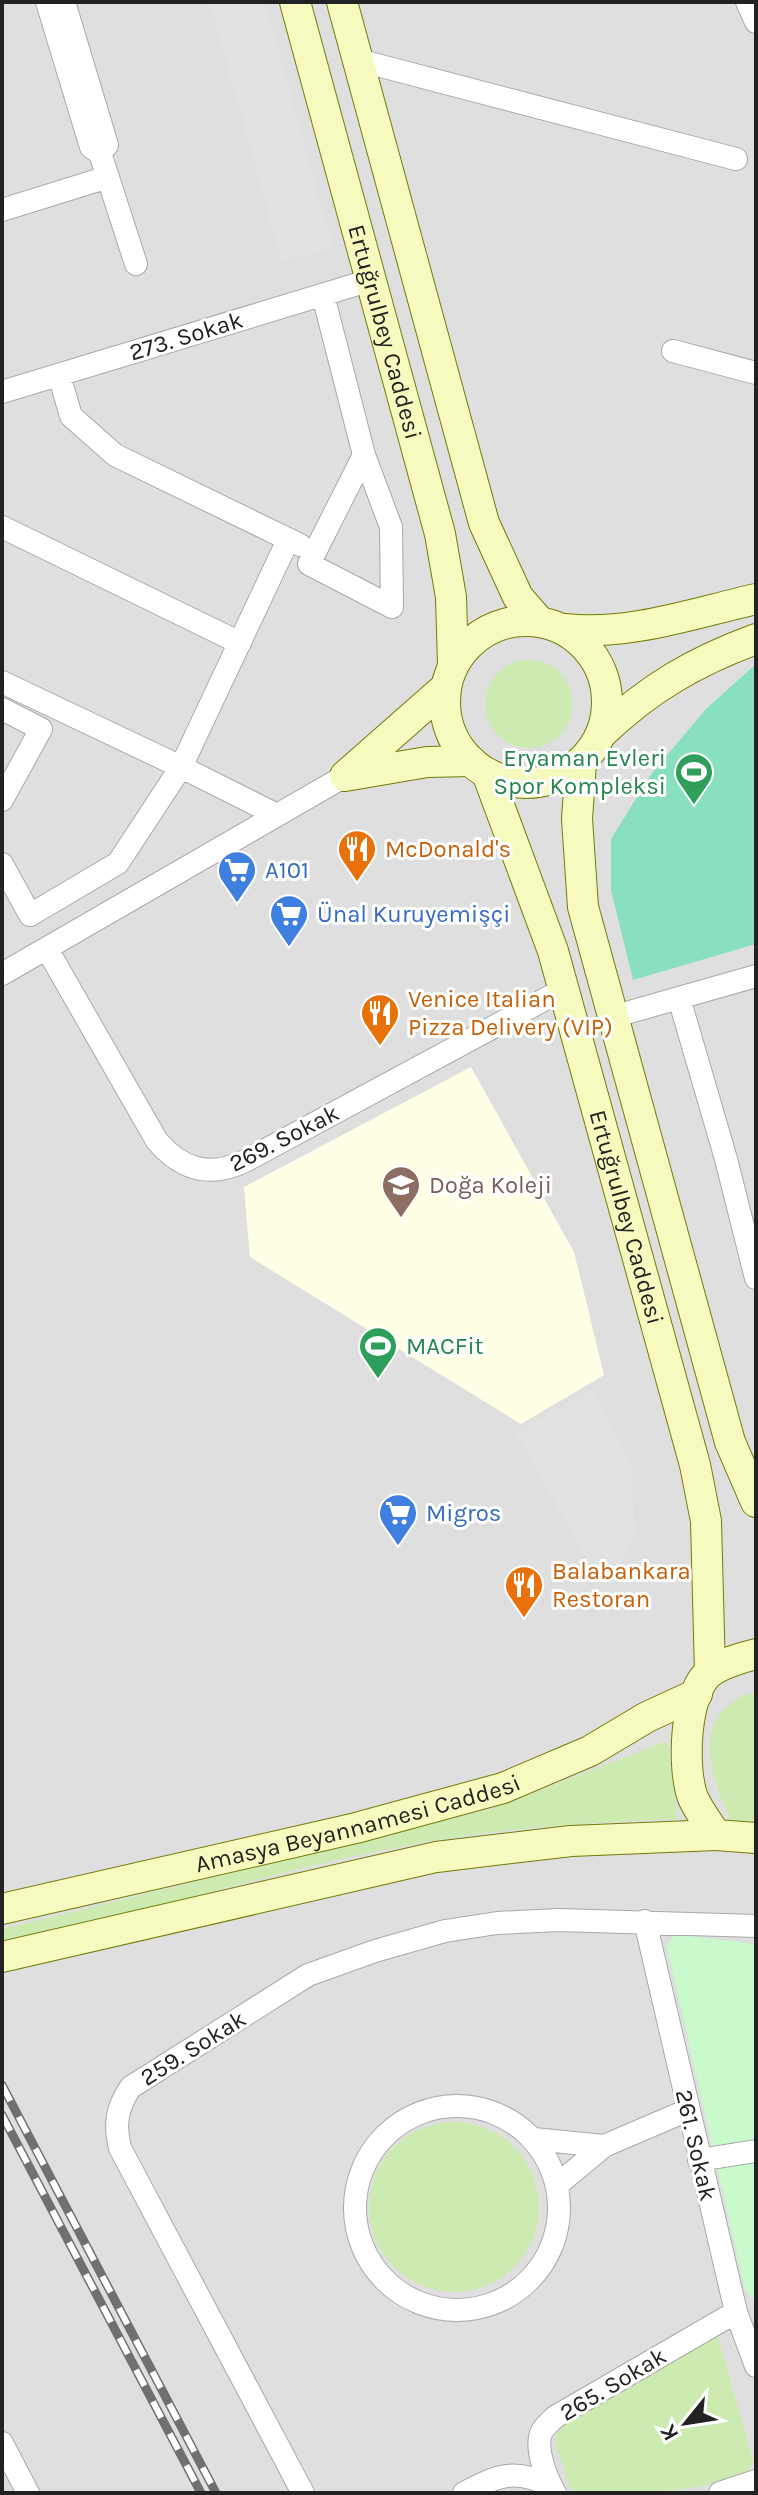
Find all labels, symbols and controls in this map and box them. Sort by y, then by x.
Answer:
street label: Ertuğrulbey Caddesi [342,222,428,442]
street label: 273. Sokak [126,305,246,367]
place label: Eryaman Evleri Spor Kompleksi [493,744,666,800]
sports icon: Eryaman Evleri Spor Kompleksi [673,751,715,806]
restaurant icon: McDonald's [336,828,378,883]
place label: McDonald's [385,835,511,863]
supermarket icon: A101 [216,849,258,904]
place label: A101 [265,856,309,884]
supermarket icon: Ünal Kuruyemişçi [268,893,310,948]
place label: Ünal Kuruyemişçi [317,900,510,928]
place label: Venice Italian Pizza Delivery (VIP) [408,985,613,1041]
restaurant icon: Venice Italian Pizza Delivery (VIP) [359,992,401,1047]
street label: 269. Sokak [224,1098,344,1178]
street label: Ertuğrulbey Caddesi [584,1107,669,1328]
school or university icon: Doğa Koleji [380,1164,422,1219]
place label: Doğa Koleji [429,1171,552,1199]
sports icon: MACFit [357,1325,399,1380]
place label: MACFit [406,1332,484,1360]
supermarket icon: Migros [377,1492,419,1547]
place label: Migros [426,1499,501,1527]
place label: Balabankara Restoran [552,1557,691,1613]
restaurant icon: Balabankara Restoran [503,1564,545,1619]
street label: Amasya Beyannamesi Caddesi [193,1768,525,1878]
street label: 259. Sokak [135,2005,251,2091]
street label: 261. Sokak [670,2087,722,2203]
street label: 265. Sokak [555,2341,671,2427]
north arrow [646,2383,726,2463]
text: K [654,2419,684,2445]

